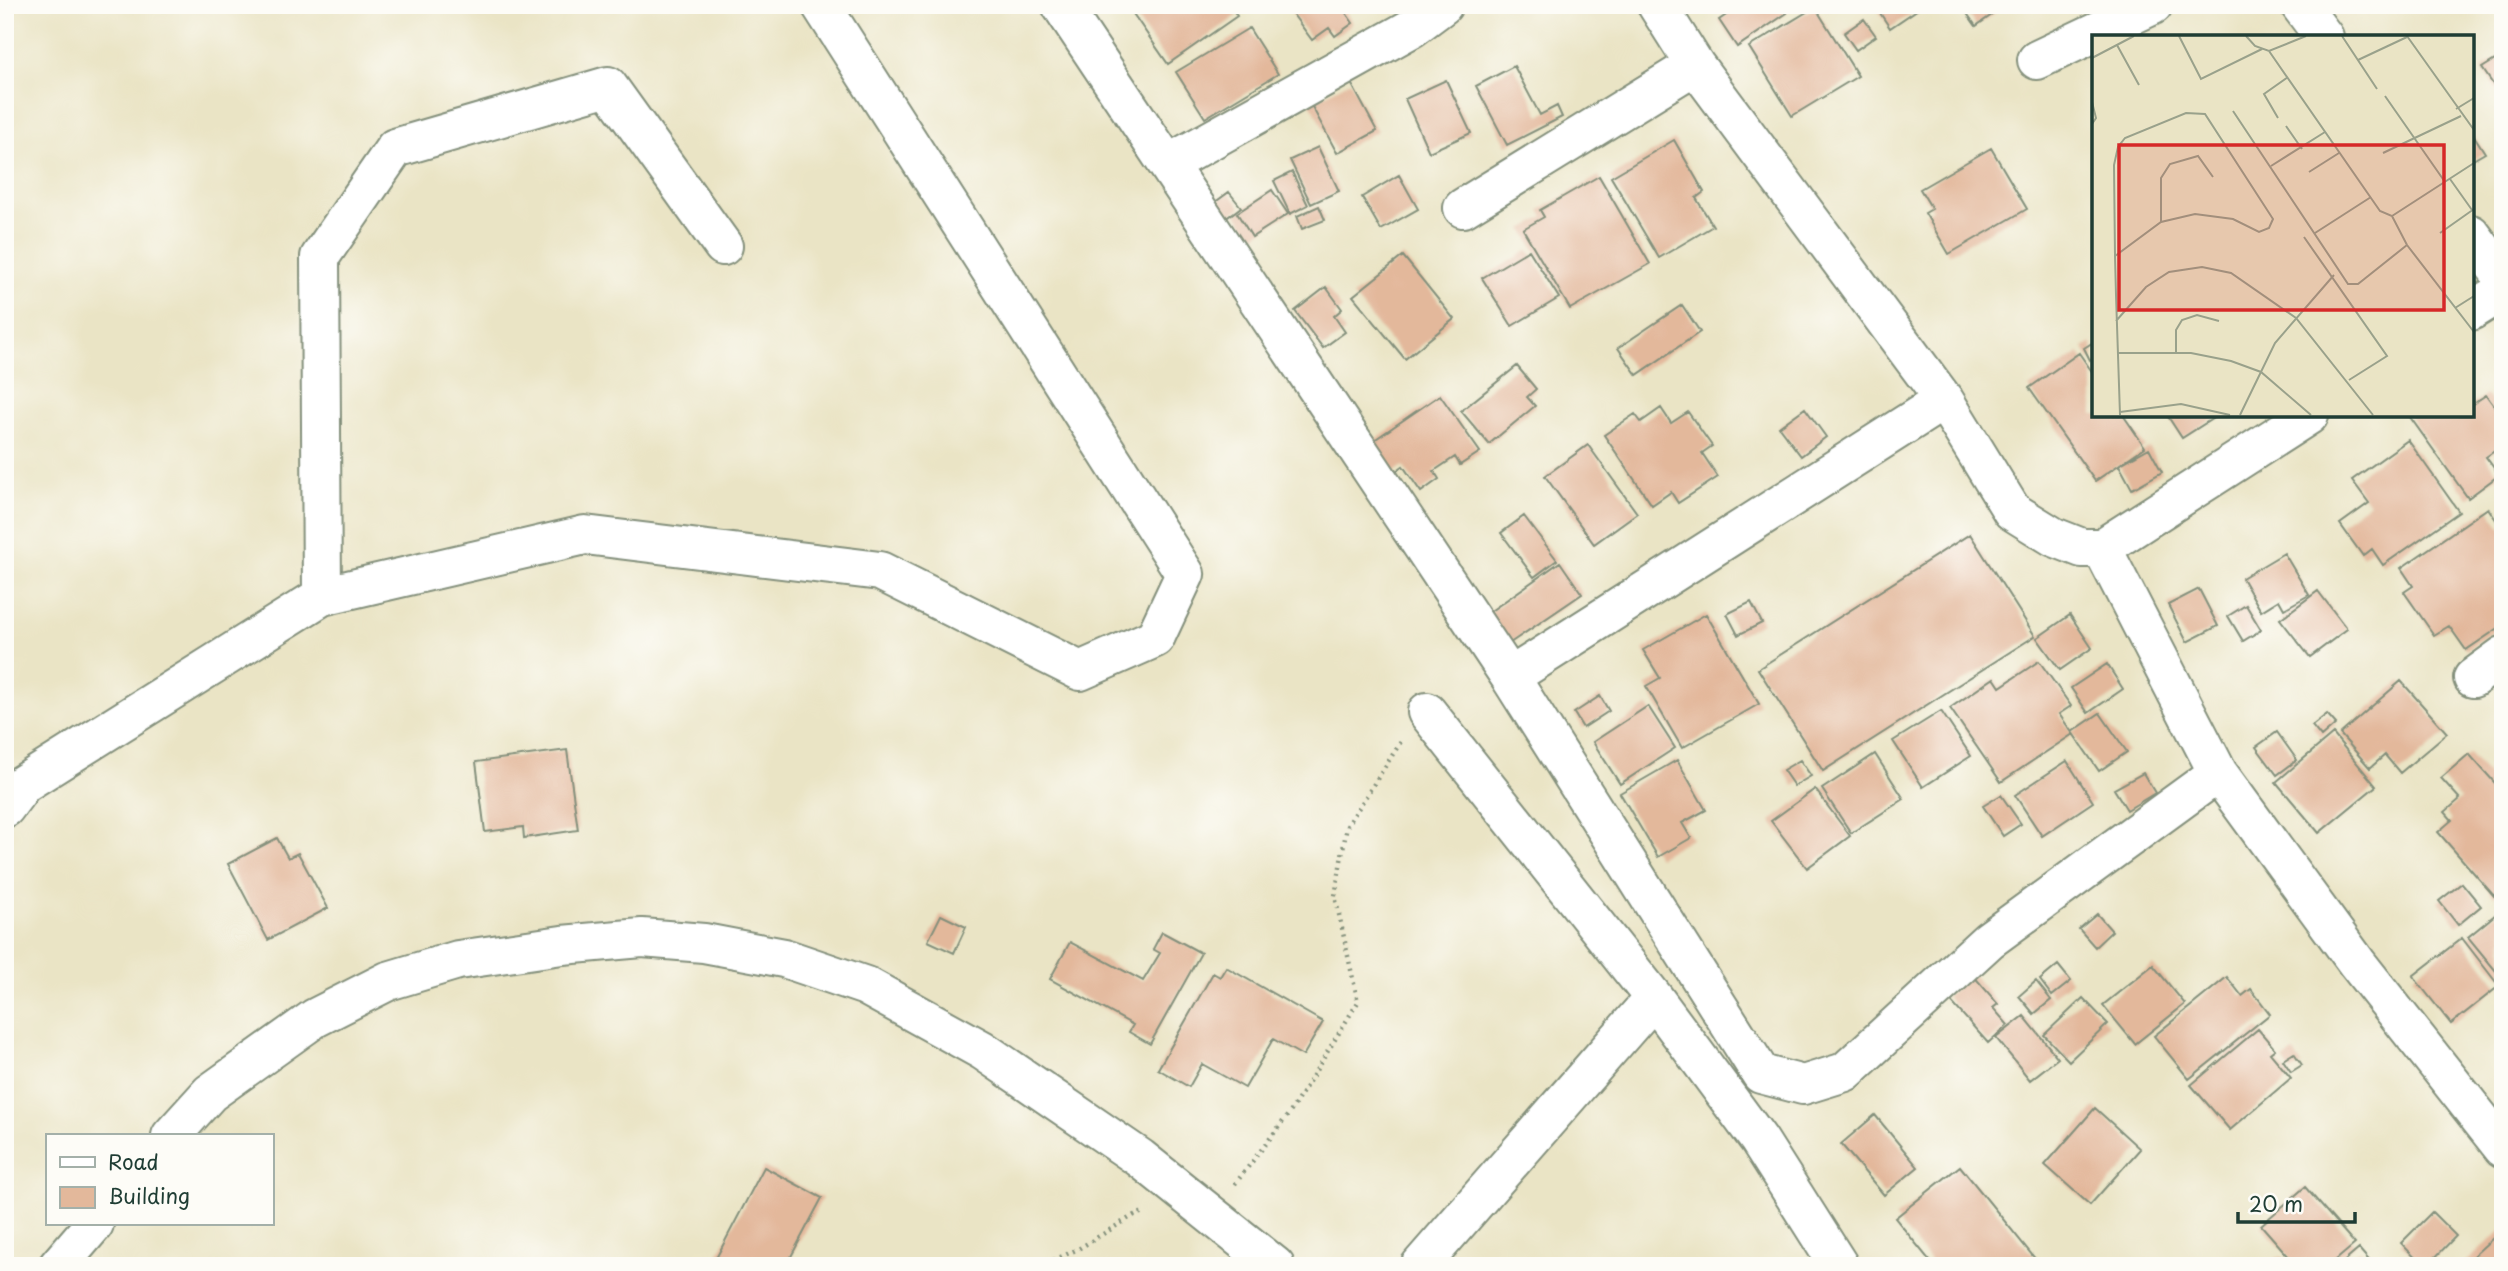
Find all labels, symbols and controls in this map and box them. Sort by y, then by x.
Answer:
inset map [2092,35,2473,416]
legend [46,1134,273,1226]
text: Road [108,1145,159,1177]
text: Building [108,1179,190,1211]
scale bar [2238,1180,2356,1224]
text: 20 m [2249,1187,2303,1219]

